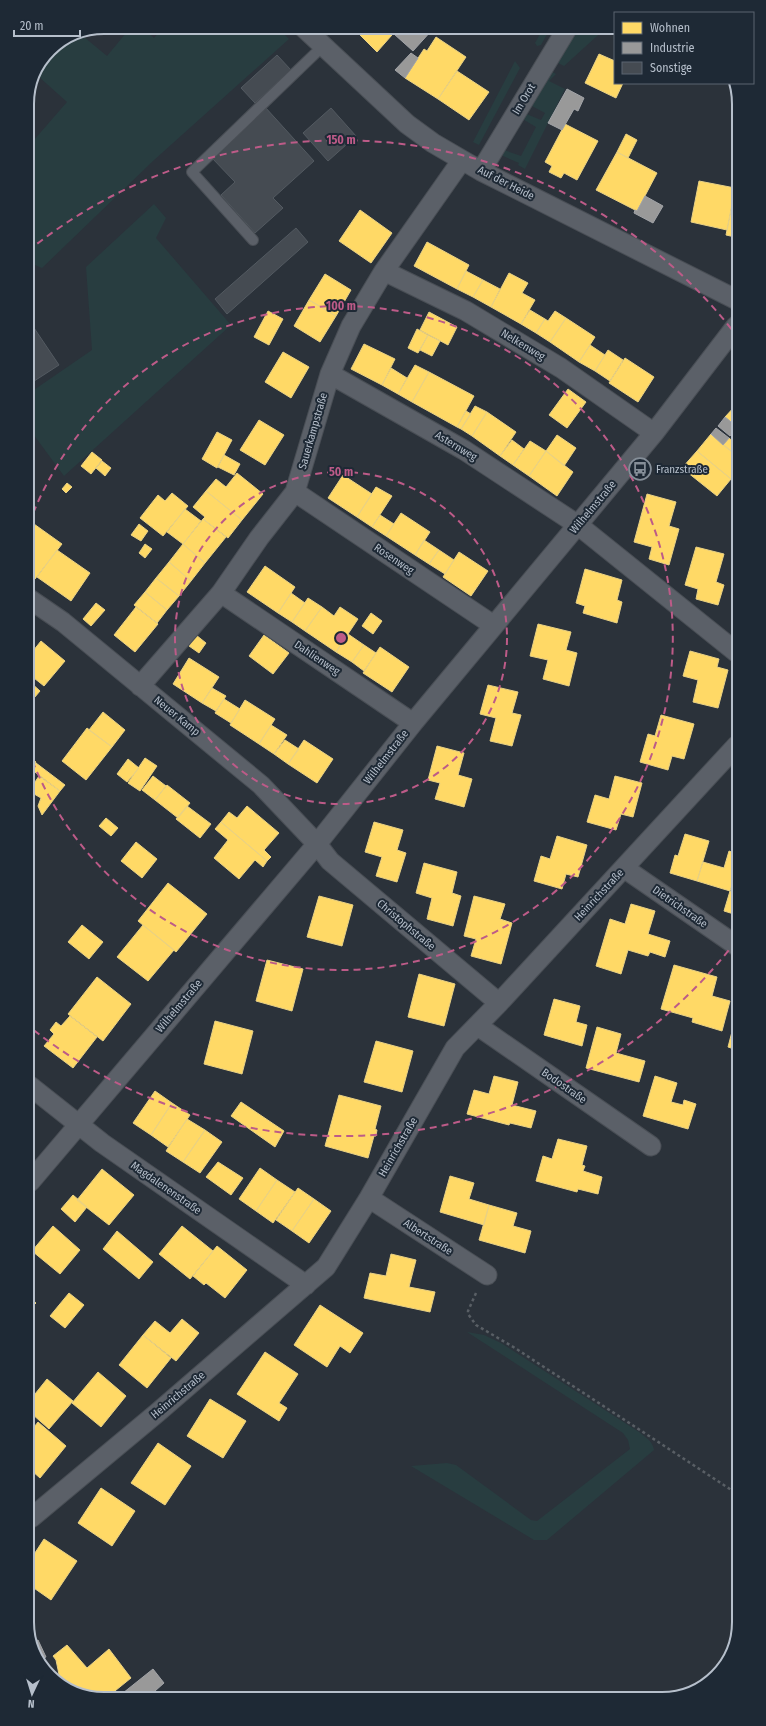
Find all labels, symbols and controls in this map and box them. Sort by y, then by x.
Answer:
scale bar [14,12,80,38]
legend [614,12,754,84]
text: 20 m [20,19,44,33]
text: Wohnen [650,21,690,35]
text: Industrie [650,41,694,55]
text: Sonstige [650,61,692,75]
street label: Im Orot [510,81,538,117]
text: 150 m [326,133,356,147]
street label: Auf der Heide [476,163,536,203]
text: 100 m [326,299,356,313]
street label: Nelkenweg [499,327,548,364]
street label: Sauerkampstraße [296,391,330,471]
street label: Asternweg [433,428,480,464]
bus stop icon: Franzstraße [627,456,653,482]
place label: Franzstraße [656,463,708,476]
text: 50 m [329,465,353,479]
street label: Wilhelmstraße [567,478,619,536]
street label: Rosenweg [372,541,417,578]
centre of rings [334,631,348,645]
street label: Dahlienweg [292,638,343,678]
street label: Neuer Kamp [151,694,203,739]
street label: Wilhelmstraße [361,727,411,787]
street label: Heinrichstraße [572,866,626,924]
street label: Dietrichstraße [650,883,710,931]
street label: Christophstraße [374,897,438,953]
street label: Wilhelmstraße [153,977,205,1035]
street label: Bodostraße [539,1066,589,1106]
street label: Heinrichstraße [376,1115,420,1179]
street label: Magdalenenstraße [128,1159,204,1217]
street label: Albertstraße [401,1216,455,1258]
street label: Heinrichstraße [148,1369,208,1421]
north arrow [12,1674,52,1714]
text: N [28,1697,35,1710]

